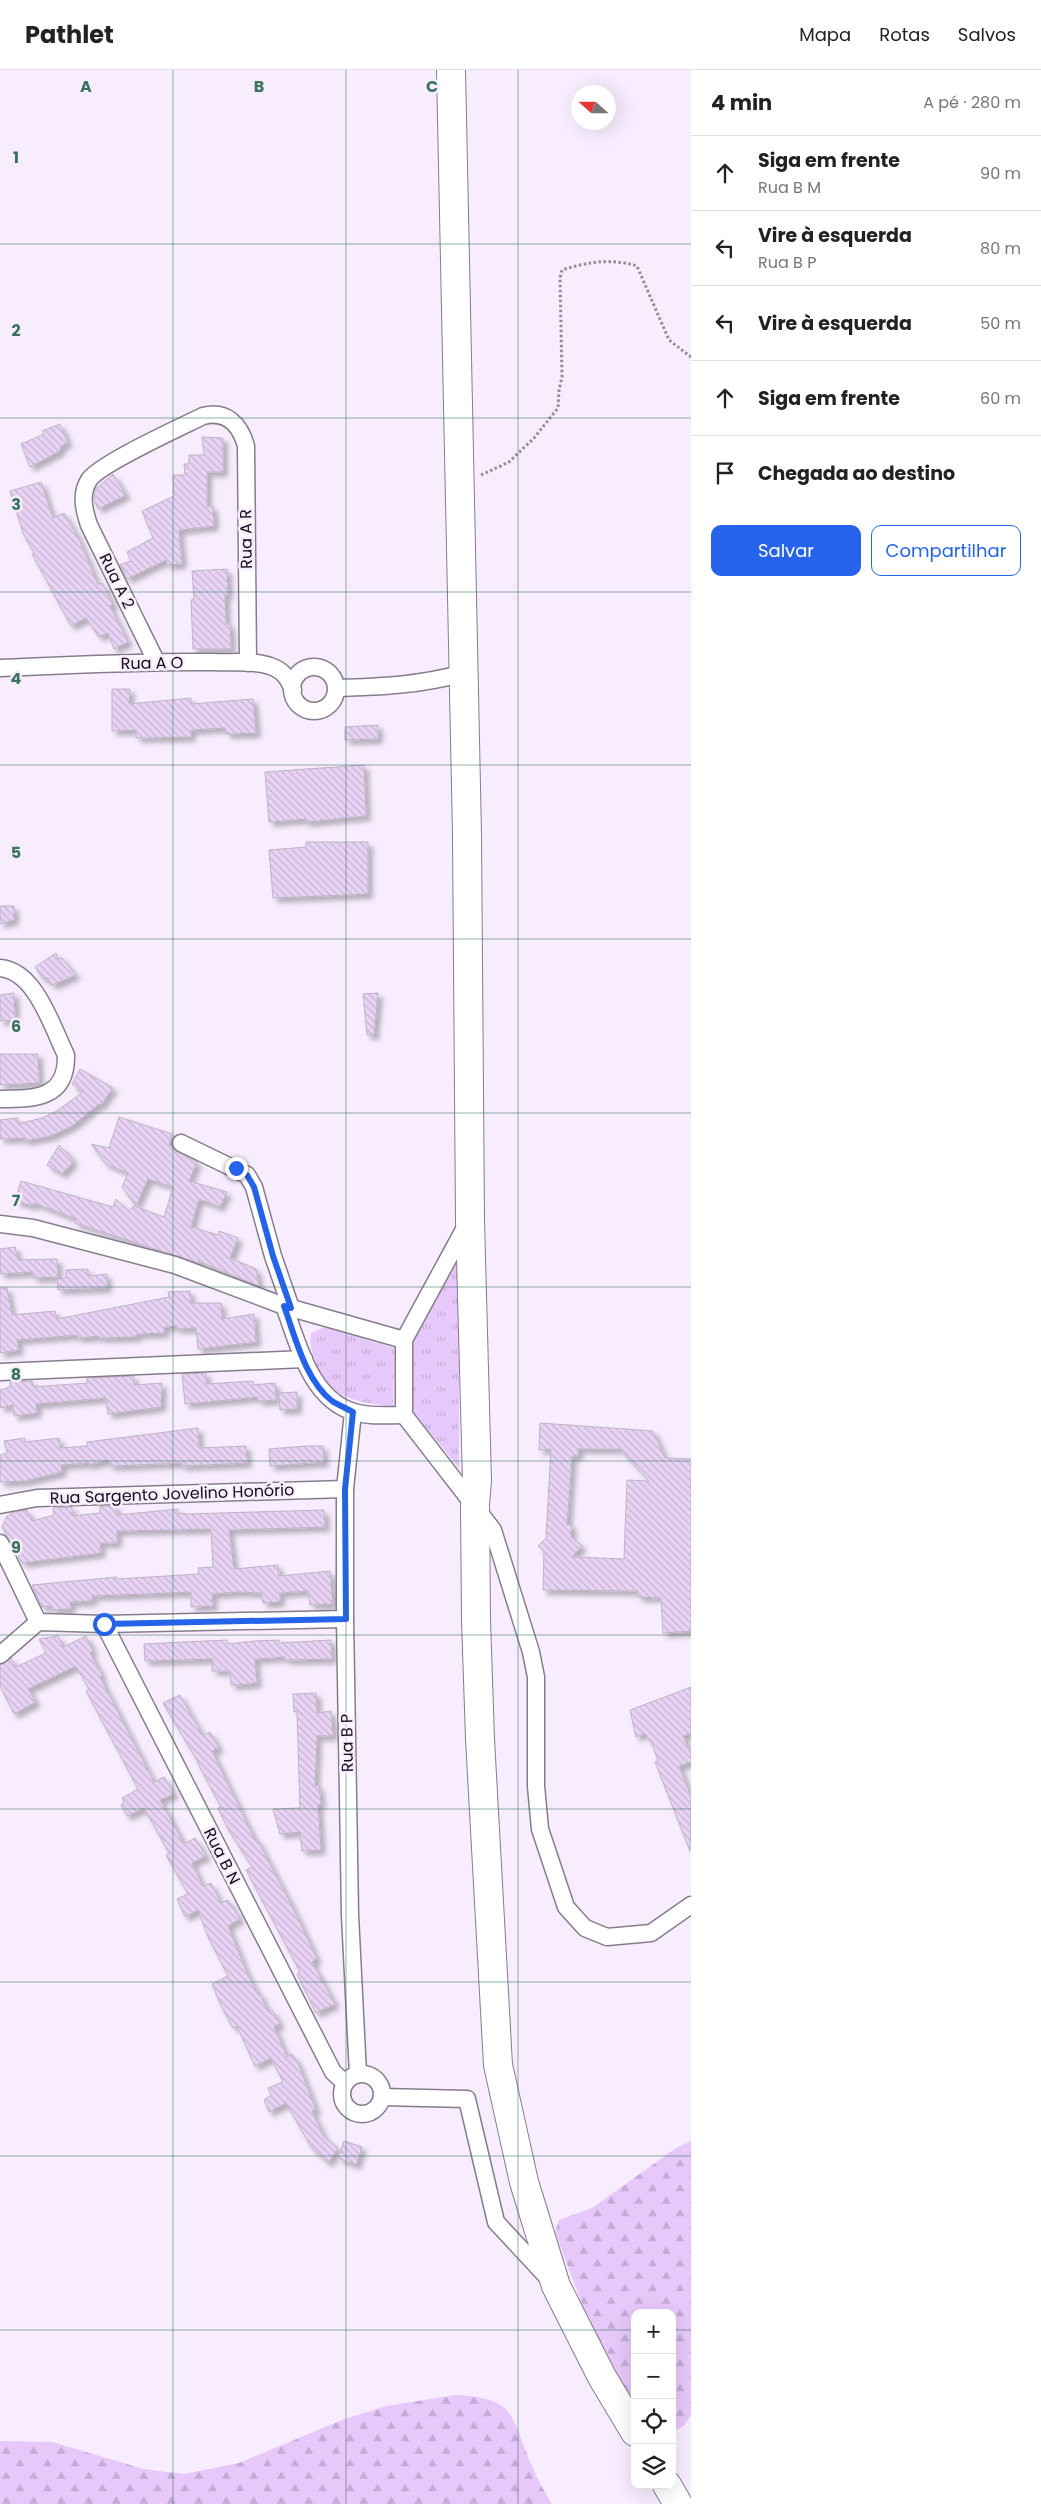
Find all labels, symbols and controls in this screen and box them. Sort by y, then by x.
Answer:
text: Pathlet [25,18,114,51]
text: Mapa [799,22,851,47]
text: Rotas [879,22,930,47]
text: Salvos [958,22,1016,47]
text: A [80,75,92,98]
text: B [254,75,264,98]
text: C [426,75,438,98]
north arrow [571,85,616,130]
text: 4 min [711,88,772,117]
text: A pé · 280 m [923,91,1021,114]
text: 1 [13,146,19,169]
text: Siga em frente [758,147,900,174]
icon: ahead [711,159,739,187]
text: 90 m [980,162,1021,185]
text: Rua B M [758,176,821,199]
text: Vire à esquerda [758,222,912,249]
icon: left [711,234,739,262]
text: 80 m [980,237,1021,260]
text: Rua B P [758,251,816,274]
icon: left [711,309,739,337]
text: Vire à esquerda [758,310,912,337]
text: 50 m [980,312,1021,335]
text: 2 [11,319,21,342]
icon: ahead [711,384,739,412]
text: Siga em frente [758,385,900,412]
text: 60 m [980,387,1021,410]
icon: arrive [711,459,739,487]
text: Chegada ao destino [758,460,955,487]
text: 3 [11,493,21,516]
street label: Rua A R [234,509,258,569]
button: Salvar [711,525,861,576]
button: Compartilhar [871,525,1021,576]
street label: Rua A 2 [94,549,140,613]
street label: Rua A O [120,651,184,675]
text: 4 [11,667,22,690]
text: 5 [11,841,21,864]
text: 6 [11,1015,21,1038]
route end [225,1157,248,1180]
text: 7 [12,1189,21,1212]
text: 8 [11,1363,21,1386]
street label: Rua Sargento Jovelino Honório [49,1478,295,1510]
text: 9 [11,1536,21,1559]
route start [93,1613,116,1636]
street label: Rua B P [335,1714,359,1772]
street label: Rua B N [198,1824,246,1888]
map controls [631,2309,676,2489]
button: + [631,2309,676,2354]
button: − [631,2354,676,2399]
button: locate [631,2399,676,2444]
button: layers [631,2444,676,2489]

